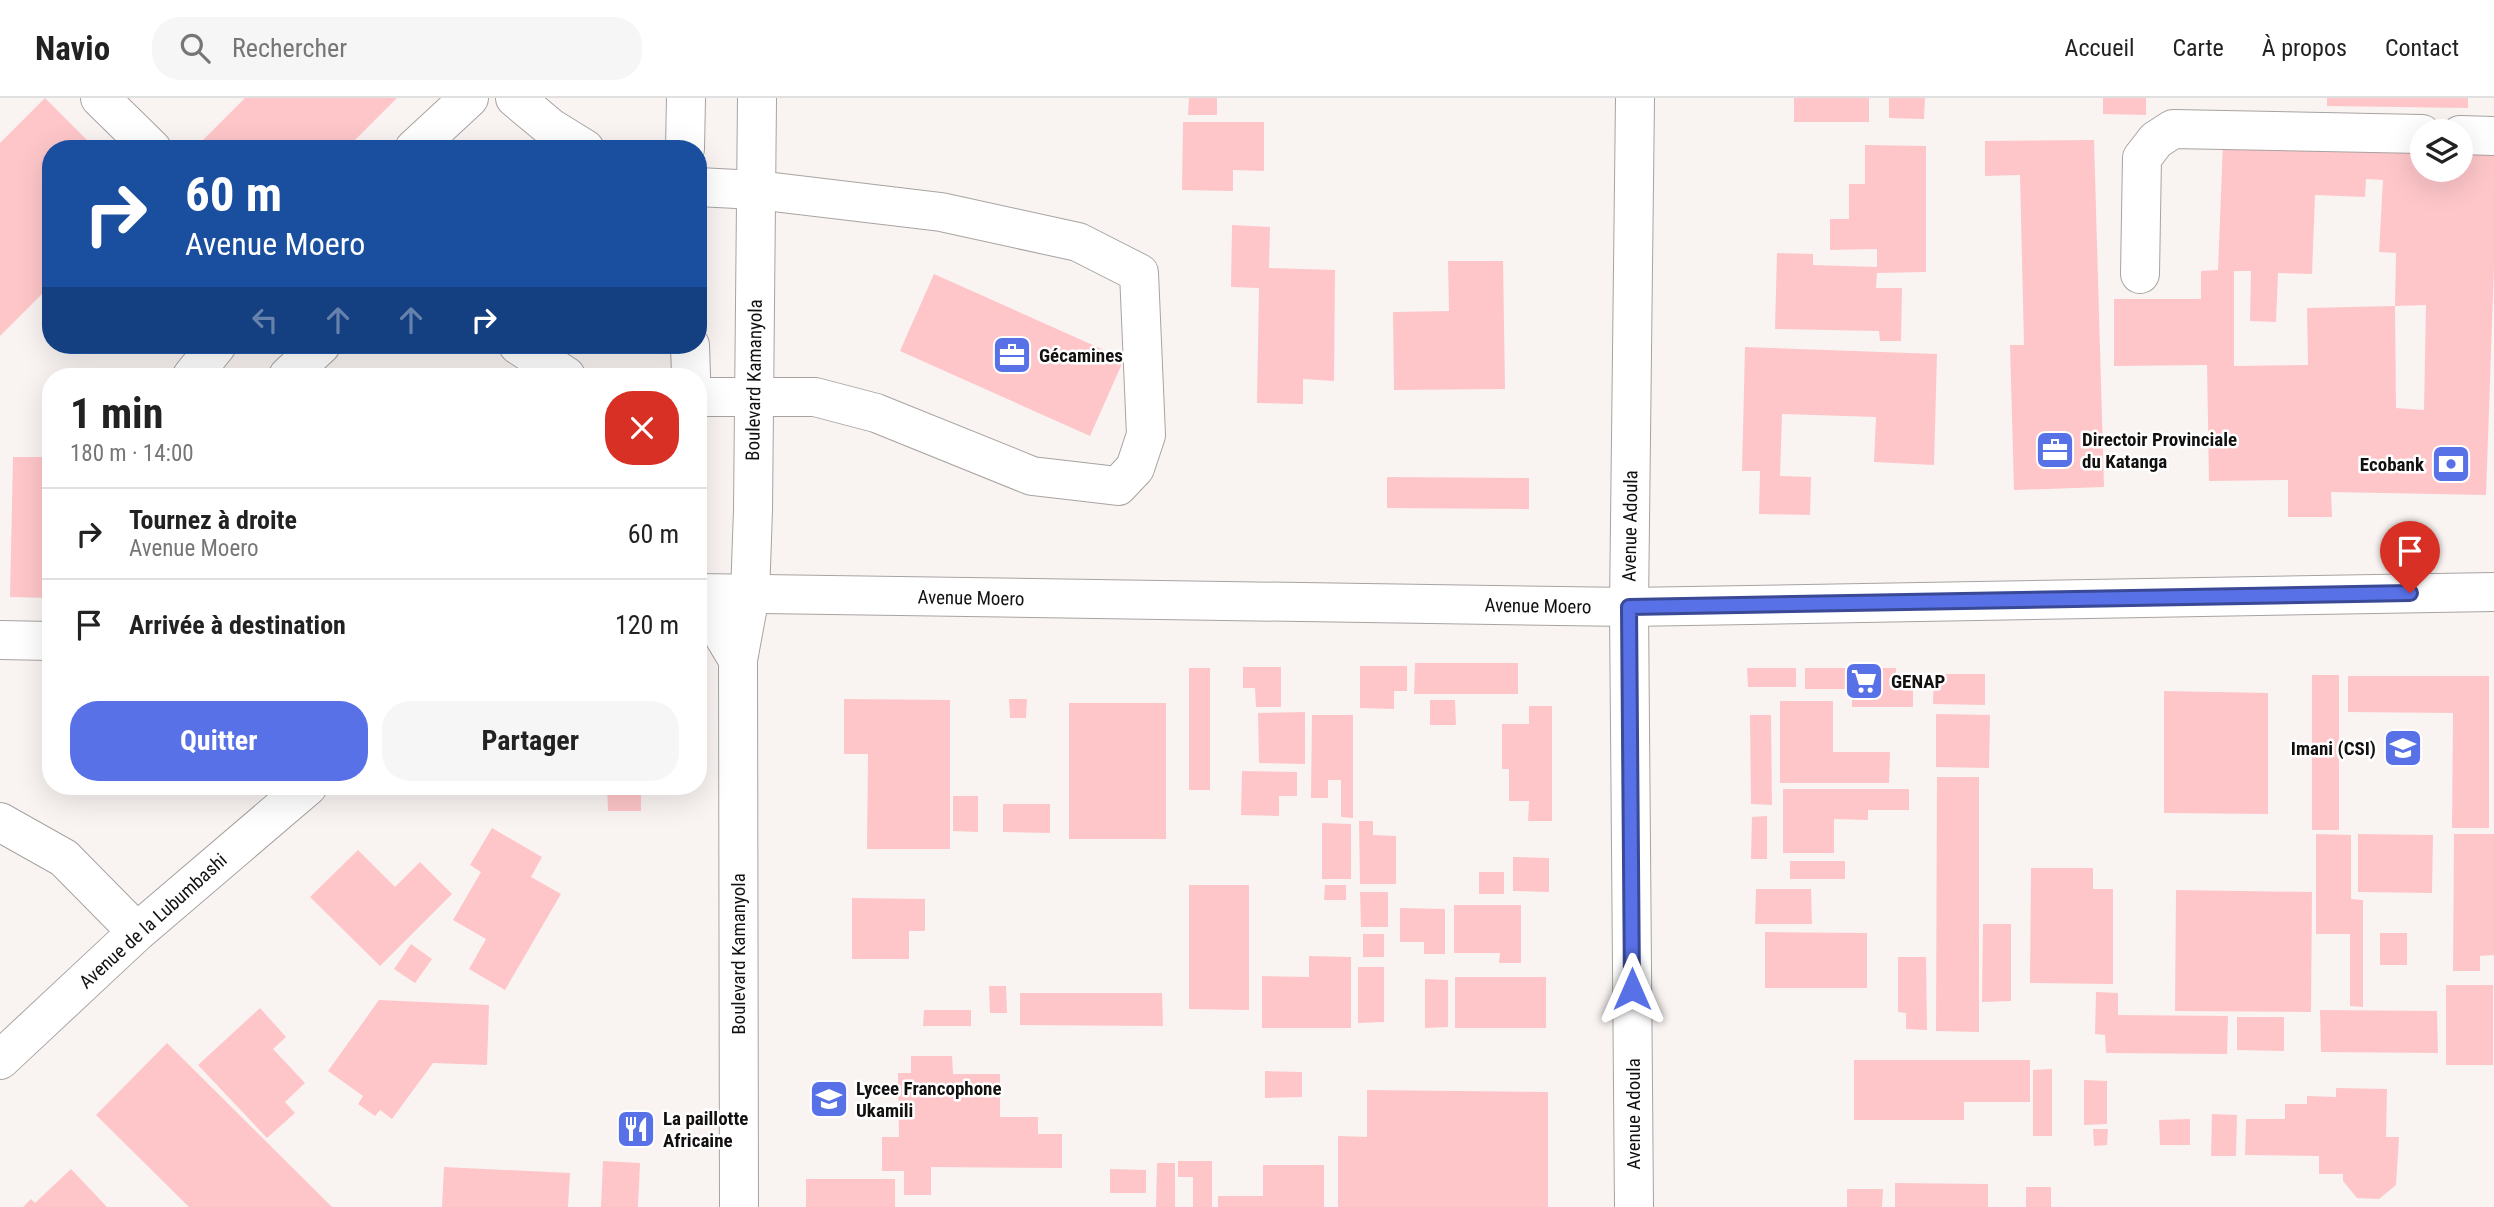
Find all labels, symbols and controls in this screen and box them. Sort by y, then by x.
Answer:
search box [152,17,642,80]
text: Navio [35,29,110,68]
icon: search [176,29,214,67]
text: Rechercher [232,33,347,63]
text: Accueil [2065,34,2134,62]
text: Carte [2172,34,2224,62]
text: À propos [2262,34,2347,62]
text: Contact [2385,34,2459,62]
map controls [2410,119,2473,182]
button: layers [2410,119,2473,182]
text: 60 m [185,166,282,223]
icon: right [70,168,161,259]
text: Avenue Moero [185,225,365,263]
street label: Boulevard Kamanyola [741,299,767,461]
icon: left [246,301,284,339]
icon: ahead [319,301,357,339]
icon: ahead [392,301,430,339]
icon: right [465,301,503,339]
office icon: Gécamines [991,334,1033,376]
place label: Gécamines [1039,344,1123,367]
text: 1 min [70,389,163,438]
button: close [605,391,679,465]
place label: Directoir Provinciale du Katanga [2082,428,2237,473]
office icon: Directoir Provinciale du Katanga [2034,429,2076,471]
text: 180 m · 14:00 [70,440,194,467]
bank icon: Ecobank [2430,443,2472,485]
place label: Ecobank [2360,453,2425,476]
street label: Avenue Adoula [1618,470,1642,582]
text: Tournez à droite [129,505,297,535]
icon: right [70,515,108,553]
text: 60 m [628,519,679,549]
pin [2380,521,2440,593]
icon: arrive [2391,532,2429,570]
text: Avenue Moero [129,535,259,562]
street label: Avenue Moero [917,586,1025,610]
street label: Avenue Moero [1484,594,1592,618]
icon: arrive [70,606,108,644]
text: Arrivée à destination [129,610,346,640]
text: 120 m [615,610,679,640]
supermarket icon: GENAP [1843,660,1885,702]
place label: GENAP [1891,670,1946,693]
button: Quitter [70,701,368,781]
button: Partager [382,701,679,781]
school or university icon: Imani (CSI) [2382,727,2424,769]
place label: Imani (CSI) [2291,737,2376,760]
street label: Avenue de la Lubumbashi [74,849,232,993]
street label: Boulevard Kamanyola [727,873,750,1035]
position arrow [1595,952,1669,1026]
street label: Avenue Adoula [1622,1058,1645,1170]
place label: Lycee Francophone Ukamili [856,1077,1002,1122]
school or university icon: Lycee Francophone Ukamili [808,1078,850,1120]
place label: La paillotte Africaine [663,1107,748,1152]
restaurant icon: La paillotte Africaine [615,1108,657,1150]

